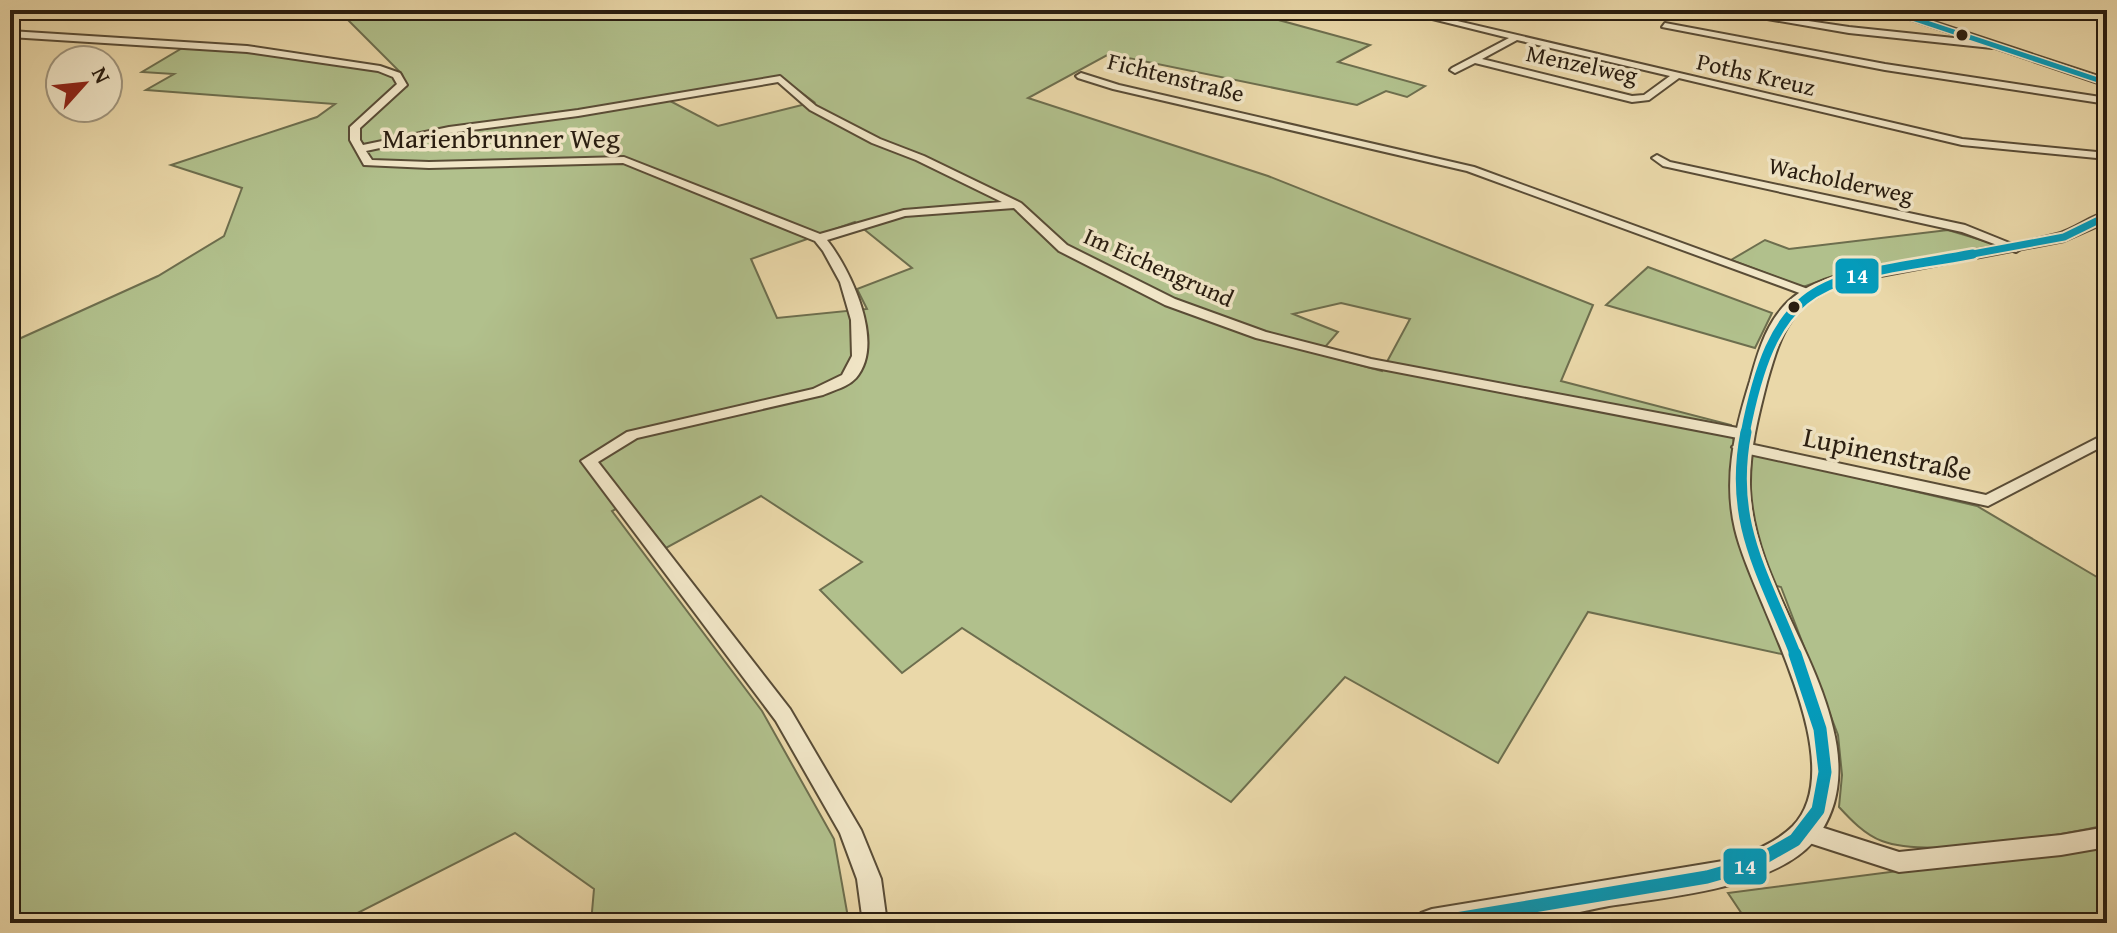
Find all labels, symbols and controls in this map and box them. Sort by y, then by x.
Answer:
unlabelled marker [1954,27,1970,43]
street label: Menzelweg [1523,35,1641,93]
street label: Fichtenstraße [1104,43,1248,111]
street label: Poths Kreuz [1693,43,1819,105]
north arrow [44,44,124,124]
text: N [84,61,120,89]
street label: Marienbrunner Weg [382,117,620,158]
street label: Wacholderweg [1765,148,1917,212]
street label: Im Eichengrund [1078,218,1240,316]
line badge: 14 [1834,257,1880,295]
text: 14 [1846,259,1868,291]
unlabelled marker [1786,299,1802,315]
street label: Lupinenstraße [1800,415,1976,491]
line badge: 14 [1722,847,1768,886]
text: 14 [1734,850,1756,882]

